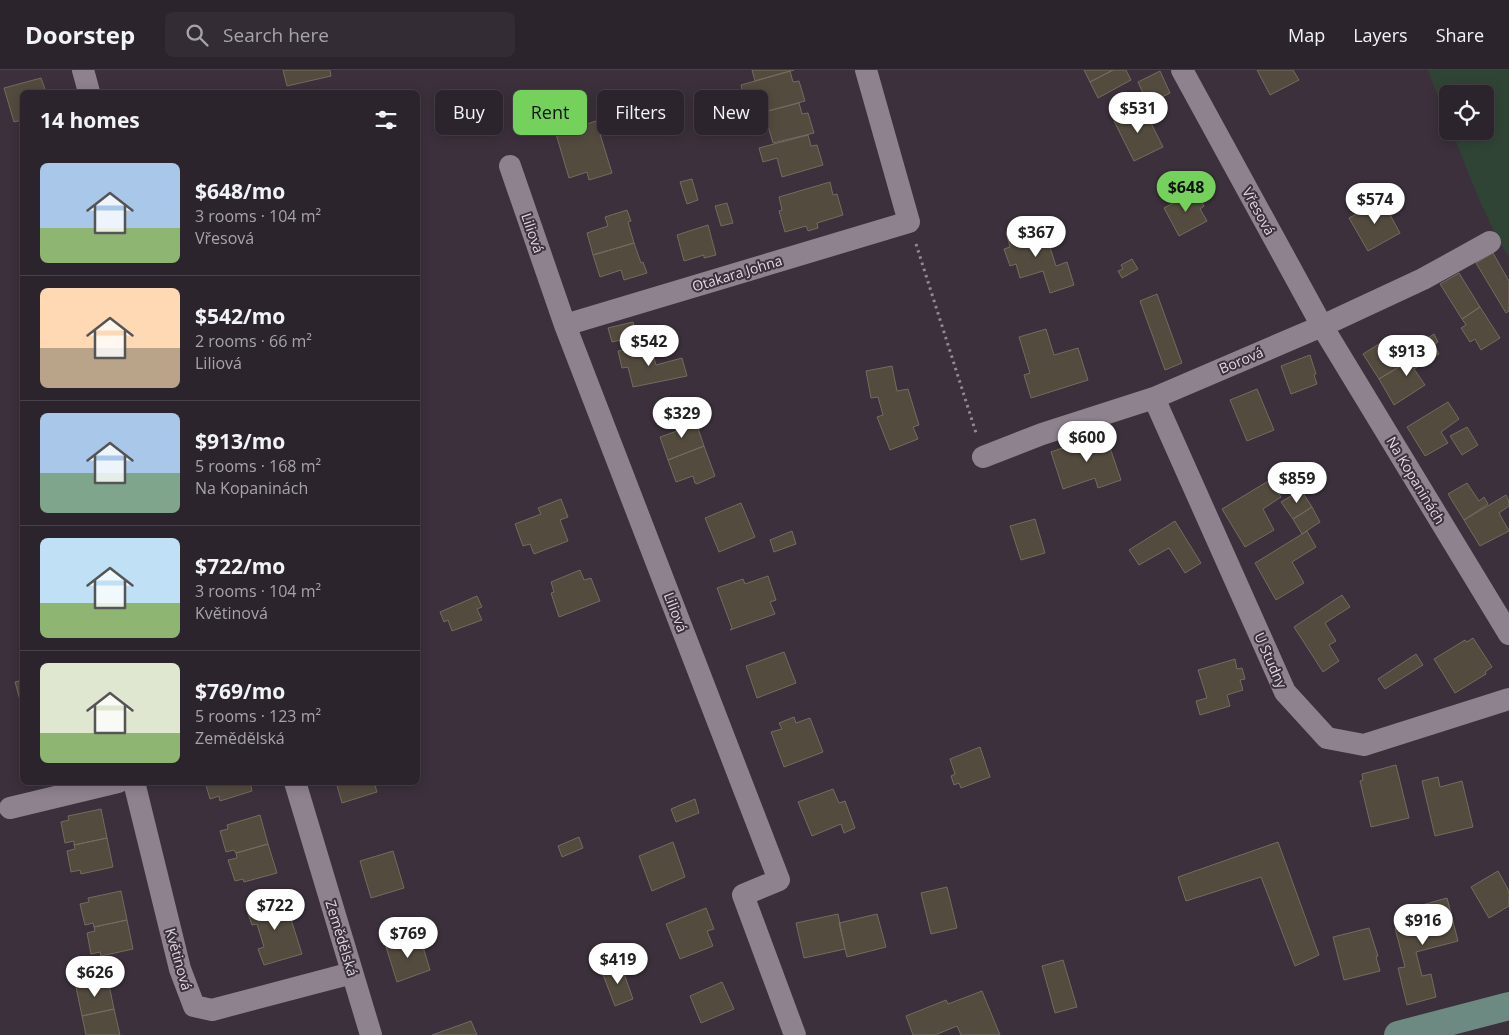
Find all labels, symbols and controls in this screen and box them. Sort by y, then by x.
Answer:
search box [165,12,515,57]
text: Doorstep [25,18,135,51]
icon: search [183,21,211,49]
text: Search here [223,22,329,48]
text: Map [1288,23,1325,47]
text: Layers [1353,23,1408,47]
text: Share [1436,23,1484,47]
map controls [1439,85,1494,140]
button: locate [1439,85,1494,140]
chip: Buy [435,90,503,135]
chip: Rent [513,90,587,135]
chip: Filters [597,90,684,135]
chip: New [694,90,768,135]
pin: $531 [1108,92,1168,134]
text: $531 [1120,97,1156,119]
text: 14 homes [40,106,140,134]
icon: filters [372,106,400,134]
pin: $648 [1156,170,1216,213]
text: $648 [1168,176,1204,198]
text: $648/mo [195,177,285,205]
pin: $574 [1345,182,1405,225]
icon: home [80,183,140,243]
street label: Vřesová [1238,184,1280,238]
text: $574 [1357,188,1393,210]
text: 3 rooms · 104 m² [195,205,321,227]
street label: Liliová [517,210,549,256]
pin: $367 [1006,216,1066,258]
text: $367 [1018,221,1054,243]
text: Vřesová [195,227,254,249]
street label: Otakara Johna [690,250,784,296]
text: $542/mo [195,302,285,330]
icon: home [80,308,140,368]
pin: $542 [619,324,679,367]
text: 2 rooms · 66 m² [195,330,312,352]
text: $542 [631,330,667,352]
pin: $913 [1377,334,1437,377]
text: $913 [1389,340,1425,362]
street label: Borová [1216,342,1266,378]
text: Liliová [195,352,242,374]
pin: $329 [652,396,712,439]
text: $329 [664,402,700,424]
pin: $600 [1057,420,1117,463]
text: $600 [1069,426,1105,448]
text: $913/mo [195,427,285,455]
icon: home [80,433,140,493]
street label: Na Kopaninách [1382,433,1450,527]
text: 5 rooms · 168 m² [195,455,321,477]
pin: $859 [1267,462,1327,504]
text: $859 [1279,467,1315,489]
text: Na Kopaninách [195,477,308,499]
text: $722/mo [195,552,285,580]
icon: home [80,558,140,618]
text: 3 rooms · 104 m² [195,580,321,602]
street label: Liliová [660,589,692,635]
text: Květinová [195,602,268,624]
street label: U Studny [1250,629,1292,692]
text: $769/mo [195,677,285,705]
icon: home [80,683,140,743]
text: 5 rooms · 123 m² [195,705,321,727]
text: Zemědělská [195,727,285,749]
pin: $722 [245,888,305,931]
text: $722 [257,894,293,916]
street label: Zemědělská [321,898,363,978]
pin: $916 [1393,904,1453,946]
text: $916 [1405,909,1441,931]
pin: $769 [378,916,438,959]
text: $769 [390,922,426,944]
street label: Květinová [161,926,197,992]
pin: $419 [588,942,648,985]
text: $419 [600,948,636,970]
pin: $626 [65,956,125,998]
text: $626 [77,961,113,983]

